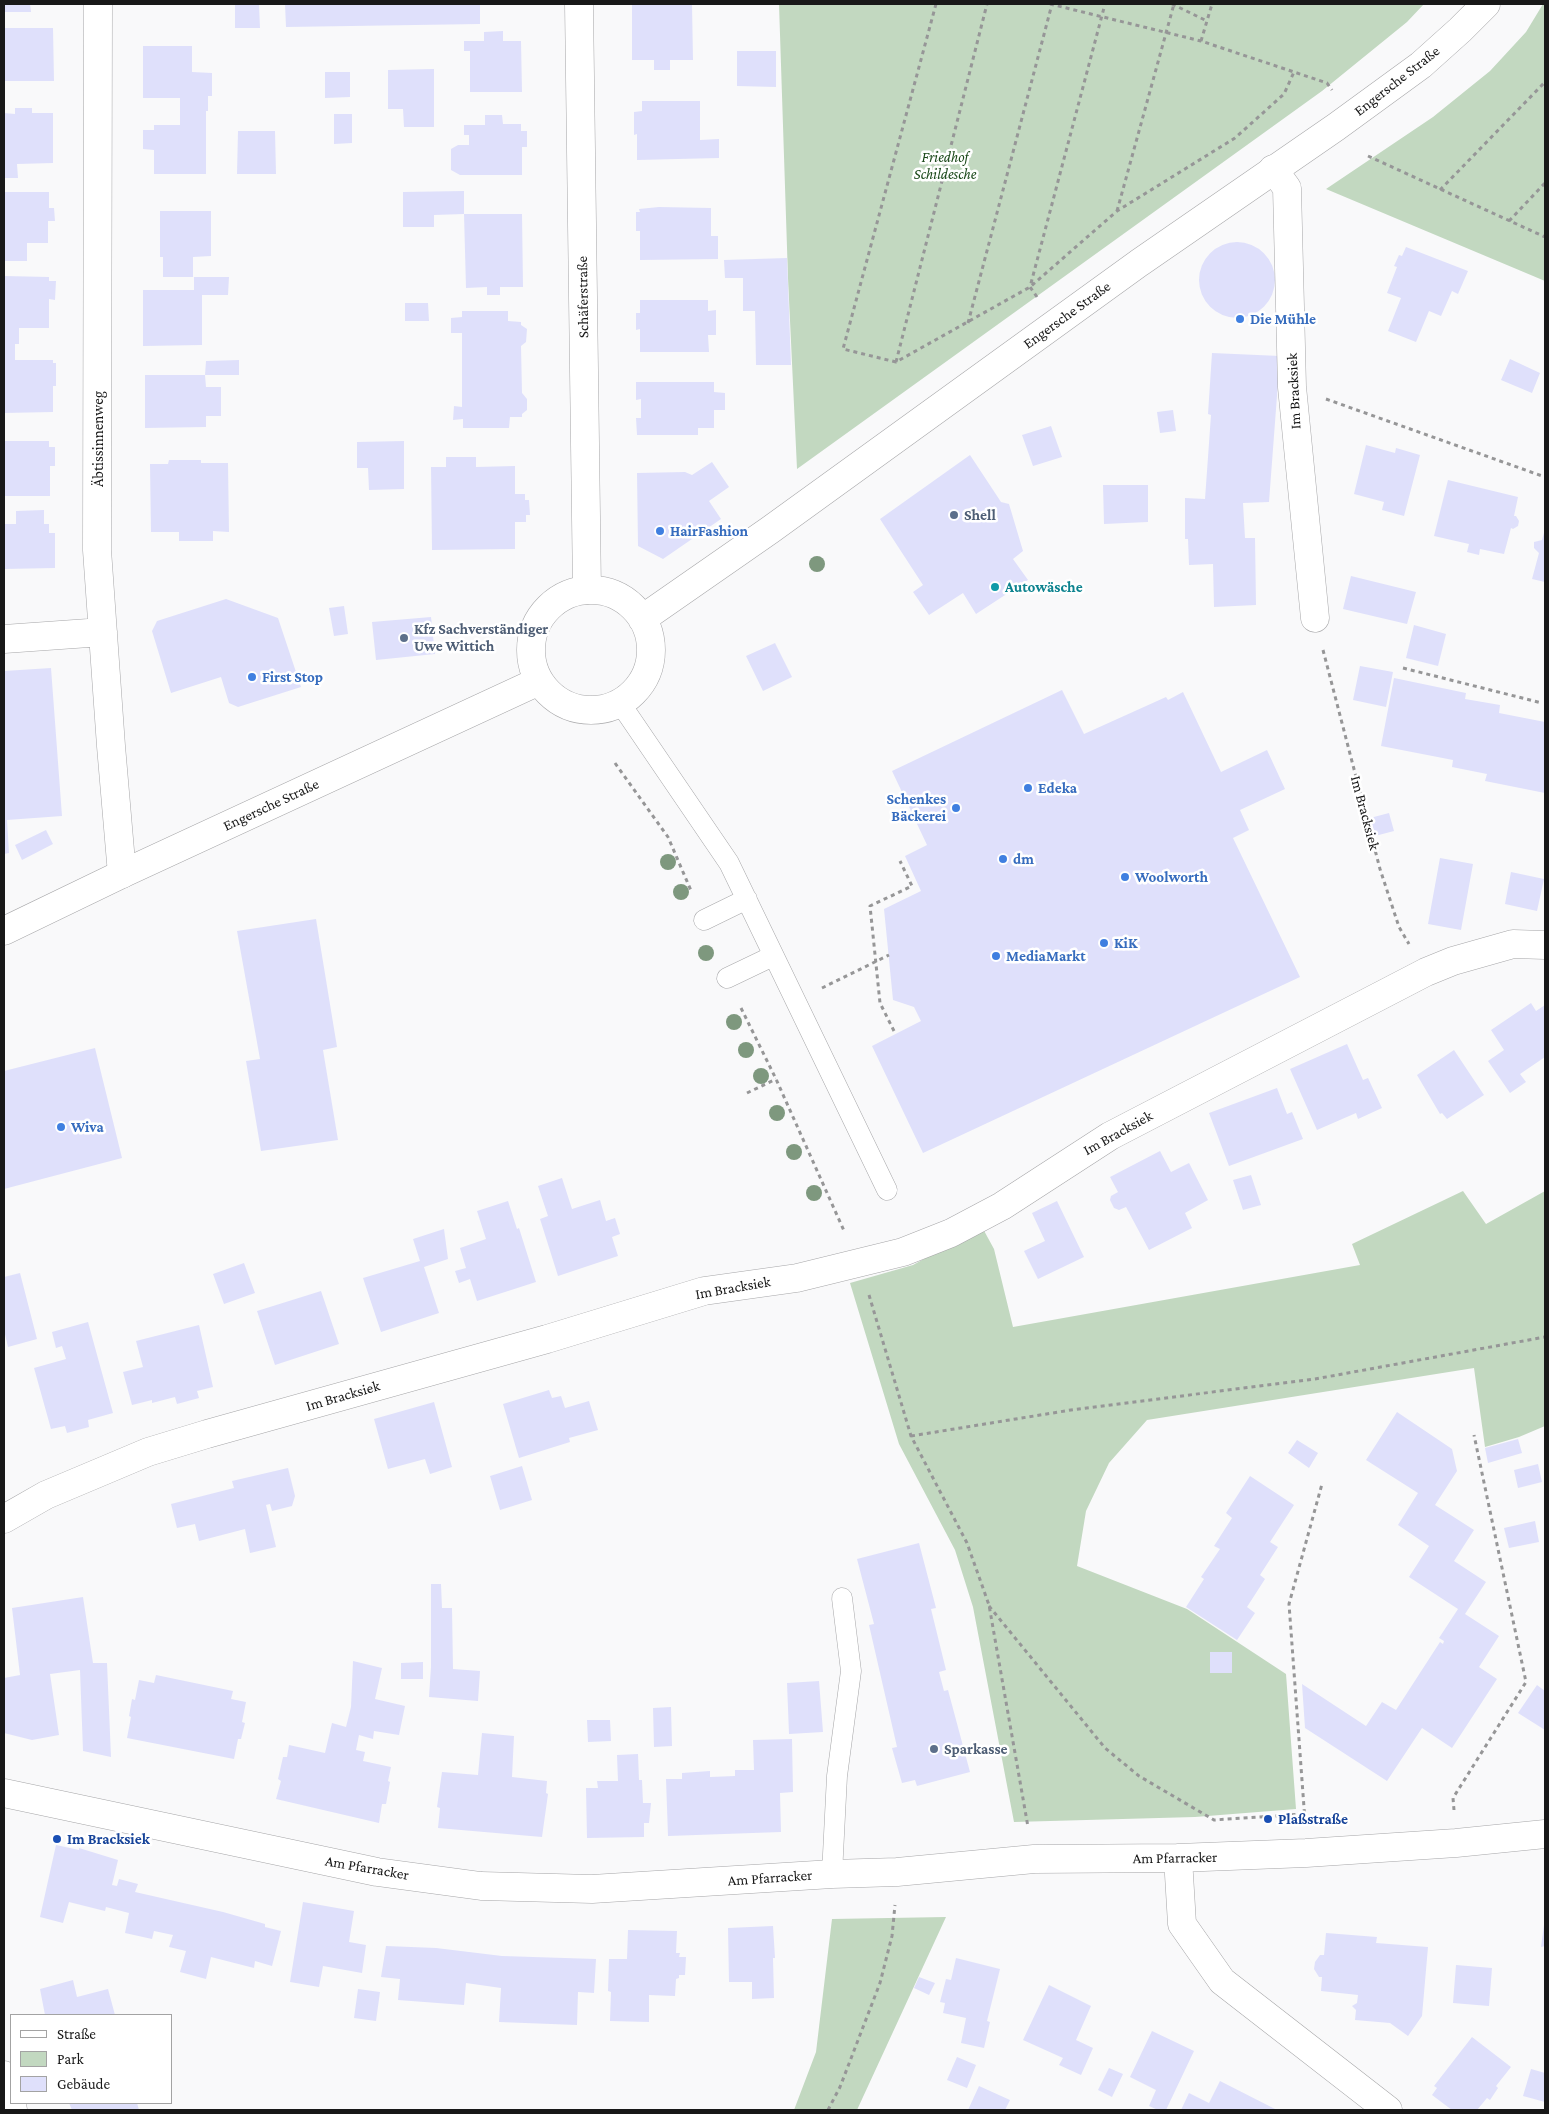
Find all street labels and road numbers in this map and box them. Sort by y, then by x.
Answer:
street label: Engersche Straße [1351,42,1443,120]
street label: Schäferstraße [573,256,593,338]
street label: Engersche Straße [1020,277,1114,353]
street label: Im Bracksiek [1283,352,1305,430]
street label: Äbtissinnenweg [89,391,107,487]
street label: Im Bracksiek [1346,774,1384,852]
street label: Engersche Straße [220,775,322,835]
street label: Im Bracksiek [1080,1107,1156,1159]
street label: Im Bracksiek [694,1273,772,1303]
street label: Im Bracksiek [304,1377,382,1415]
street label: Am Pfarracker [1132,1848,1218,1868]
street label: Am Pfarracker [324,1852,410,1884]
street label: Am Pfarracker [727,1866,813,1890]

